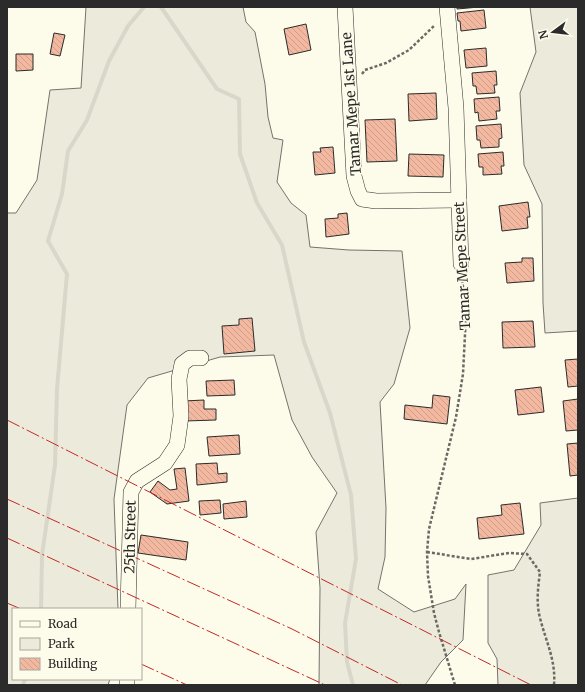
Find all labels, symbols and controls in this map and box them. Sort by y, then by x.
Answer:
north arrow [533,12,573,52]
text: N [535,28,551,41]
street label: Tamar Mepe 1st Lane [337,32,365,176]
street label: Tamar Mepe Street [450,201,474,331]
street label: 25th Street [120,500,140,574]
legend [12,608,142,680]
text: Road [48,616,77,631]
text: Park [48,636,75,651]
text: Building [48,656,98,671]

